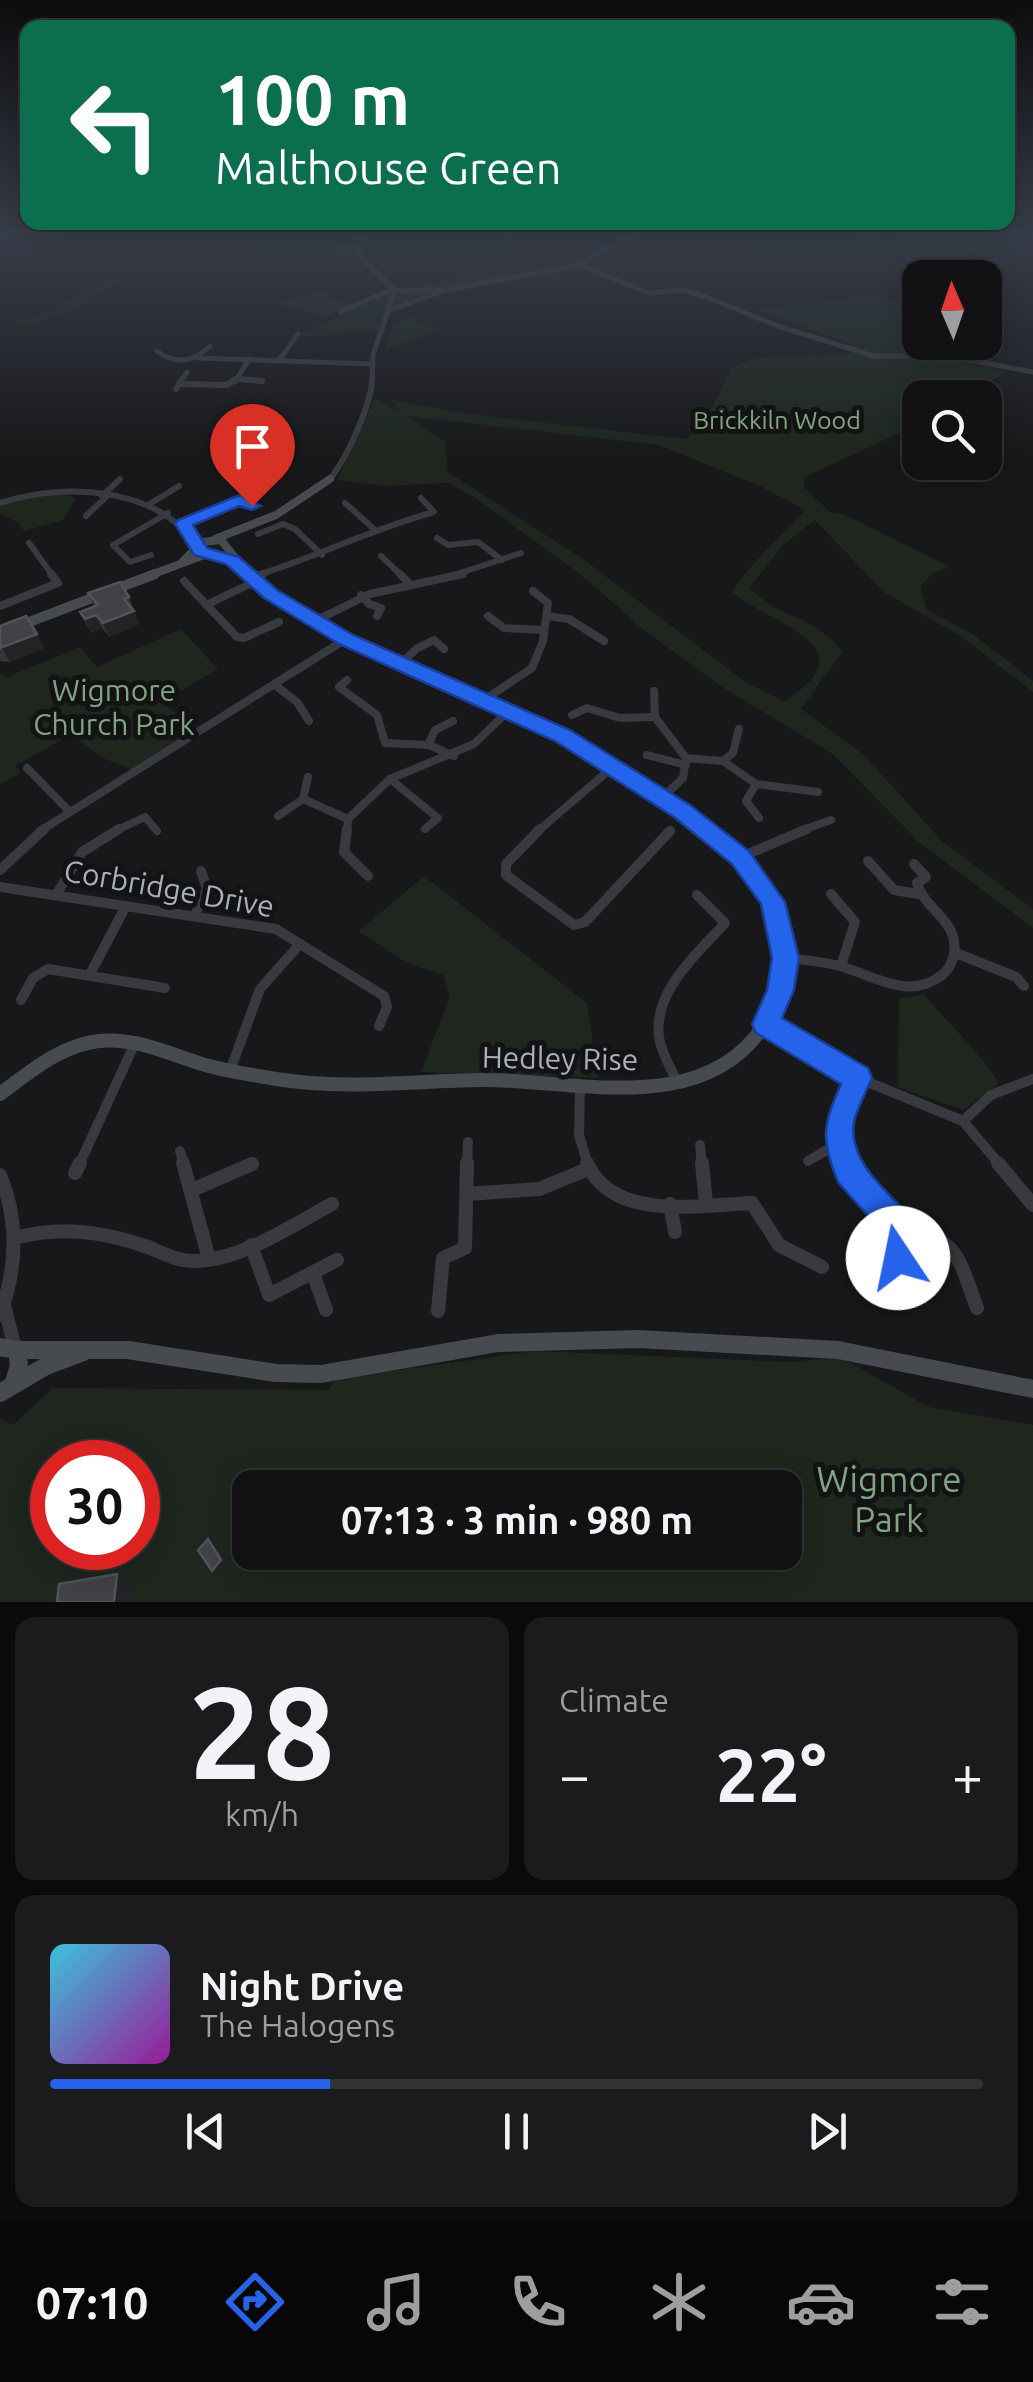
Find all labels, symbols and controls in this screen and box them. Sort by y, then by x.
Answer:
icon: left [50,60,180,190]
text: 100 m [215,60,410,138]
text: Malthouse Green [215,142,561,193]
north arrow [902,260,1002,360]
map controls [902,260,1002,480]
button: search [902,380,1002,480]
pin [210,404,295,507]
park label: Brickkiln Wood [693,406,861,434]
icon: arrive [225,419,280,474]
park label: Wigmore Church Park [33,673,195,741]
street label: Corbridge Drive [62,853,277,923]
street label: Hedley Rise [482,1040,638,1076]
position arrow [846,1206,950,1310]
speed limit sign: 30 [30,1440,160,1570]
park label: Wigmore Park [817,1459,961,1539]
text: 07:13 · 3 min · 980 m [341,1499,693,1541]
text: 28 [189,1658,335,1804]
text: Climate [559,1682,669,1718]
text: 22° [715,1732,827,1816]
text: − [559,1744,590,1805]
text: + [952,1744,983,1805]
text: km/h [225,1796,299,1832]
text: Night Drive [200,1965,404,2007]
text: The Halogens [200,2007,395,2043]
icon: previous [178,2104,233,2159]
icon: pause [489,2104,544,2159]
icon: next [800,2104,855,2159]
icon: directions [220,2267,290,2337]
icon: music [361,2267,431,2337]
icon: phone [503,2267,573,2337]
icon: climate [644,2267,714,2337]
icon: car [786,2267,856,2337]
icon: filters [927,2267,997,2337]
text: 07:10 [36,2277,148,2328]

